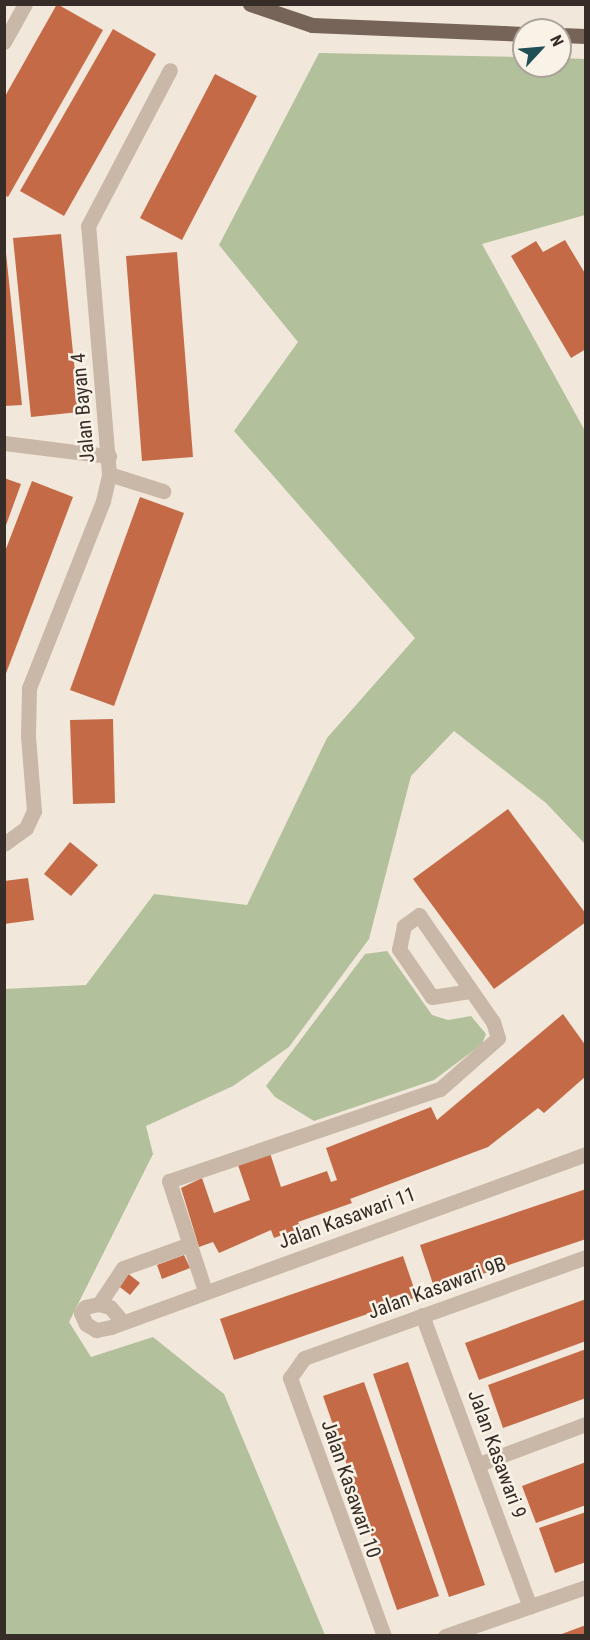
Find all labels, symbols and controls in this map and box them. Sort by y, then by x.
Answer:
north arrow [512,18,572,78]
text: N [546,32,568,49]
street label: Jalan Bayan 4 [66,352,100,464]
street label: Jalan Kasawari 11 [275,1182,419,1254]
street label: Jalan Kasawari 9B [365,1252,509,1324]
street label: Jalan Kasawari 9 [463,1387,531,1521]
street label: Jalan Kasawari 10 [316,1417,386,1561]

